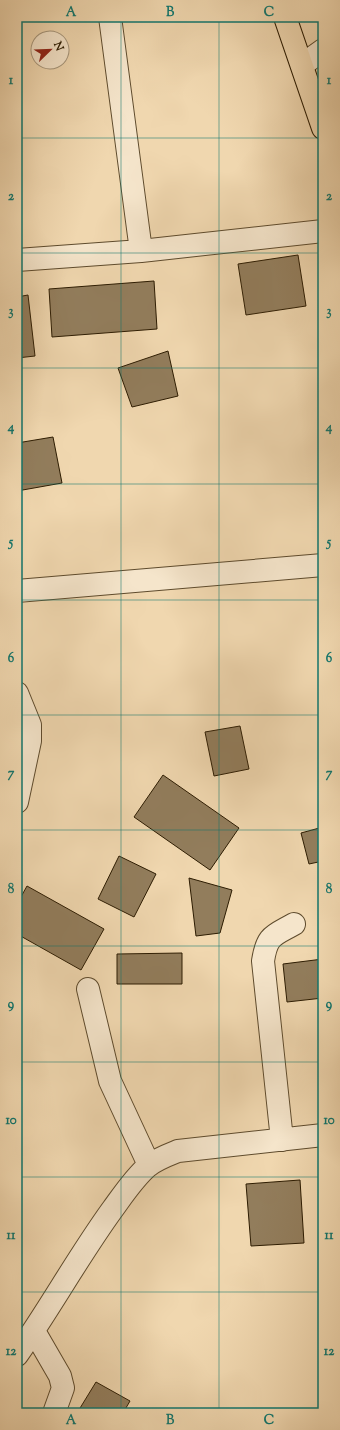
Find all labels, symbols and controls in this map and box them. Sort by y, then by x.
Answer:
text: A [66,4,77,22]
text: B [166,4,175,22]
text: C [264,4,274,22]
north arrow [30,30,70,70]
text: N [49,38,67,54]
text: 1 [9,72,14,90]
text: 1 [327,72,332,90]
text: 2 [8,188,15,206]
text: 2 [326,188,333,206]
text: 3 [8,303,14,321]
text: 3 [326,303,332,321]
text: 4 [7,419,15,437]
text: 4 [325,419,333,437]
text: 5 [8,534,14,552]
text: 5 [326,534,332,552]
text: 6 [8,650,15,668]
text: 6 [326,650,333,668]
text: 7 [8,765,15,783]
text: 7 [326,765,333,783]
text: 8 [8,881,15,899]
text: 8 [326,881,333,899]
text: 9 [8,996,15,1014]
text: 9 [326,996,333,1014]
text: 10 [5,1112,17,1130]
text: 10 [323,1112,335,1130]
text: 11 [7,1227,16,1245]
text: 11 [325,1227,334,1245]
text: 12 [6,1343,17,1361]
text: 12 [324,1343,335,1361]
text: A [66,1412,77,1430]
text: B [166,1412,175,1430]
text: C [264,1412,274,1430]

